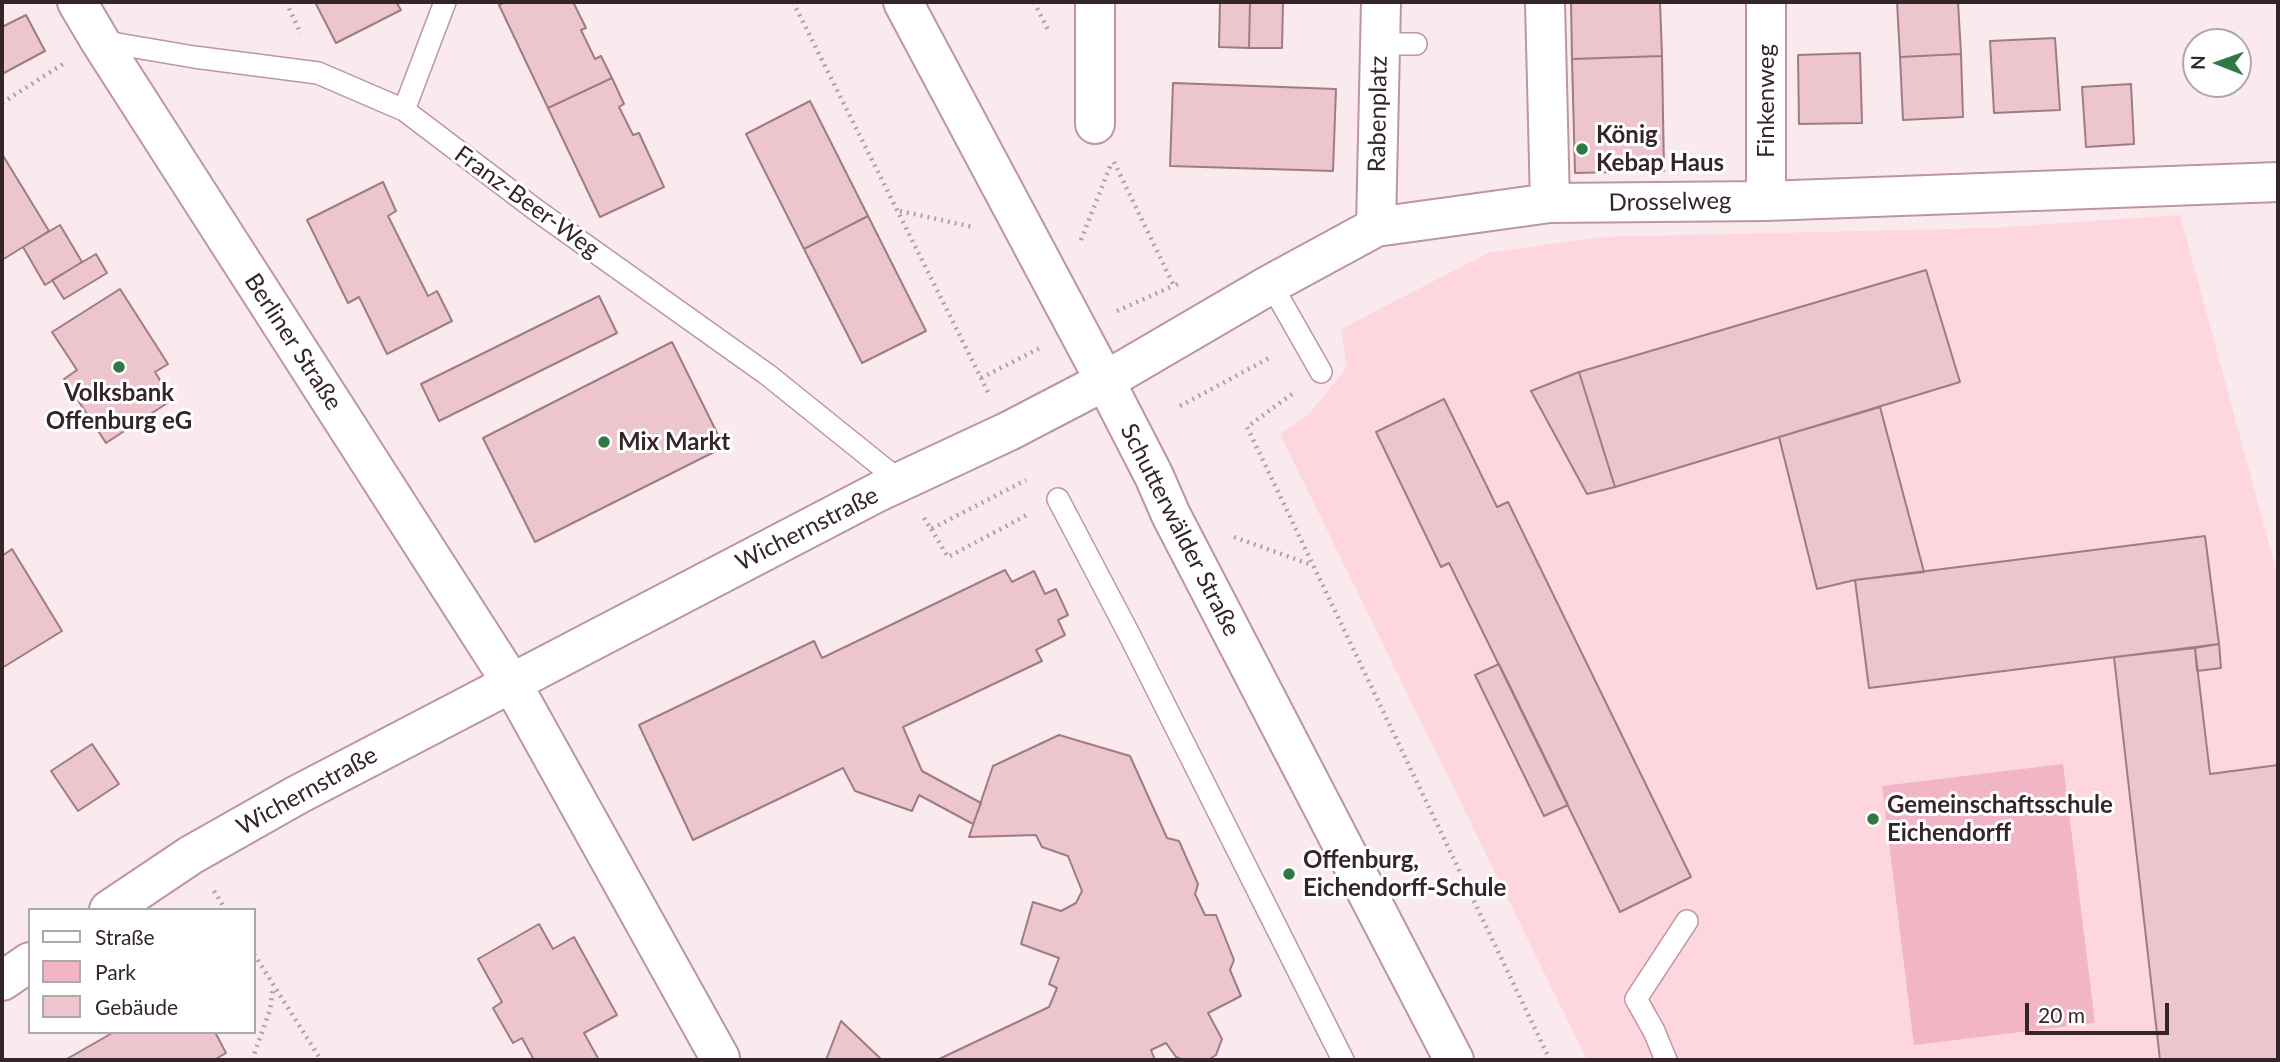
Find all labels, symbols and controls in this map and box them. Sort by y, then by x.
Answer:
north arrow [2182,28,2252,98]
street label: Finkenweg [1752,44,1780,158]
street label: Rabenplatz [1363,55,1393,173]
text: N [2186,55,2209,70]
place label: König Kebap Haus [1596,121,1724,177]
street label: Franz-Beer-Weg [449,140,605,264]
marker: König Kebap Haus [1574,141,1590,157]
street label: Drosselweg [1608,187,1732,217]
street label: Berliner Straße [238,268,348,416]
marker: Volksbank Offenburg eG [111,359,127,375]
place label: Volksbank Offenburg eG [46,379,192,435]
street label: Schutterwälder Straße [1114,419,1246,641]
place label: Mix Markt [618,428,730,456]
marker: Mix Markt [596,434,612,450]
street label: Wichernstraße [731,481,883,577]
street label: Wichernstraße [232,741,382,841]
place label: Gemeinschaftsschule Eichendorff [1887,791,2113,847]
marker: Gemeinschaftsschule Eichendorff [1865,811,1881,827]
place label: Offenburg, Eichendorff-Schule [1303,846,1506,902]
marker: Offenburg, Eichendorff-Schule [1281,866,1297,882]
legend [28,908,256,1034]
text: Straße [95,924,155,949]
text: Park [95,959,136,984]
scale bar [2028,988,2172,1032]
text: Gebäude [95,994,178,1019]
text: 20 m [2038,1002,2085,1027]

